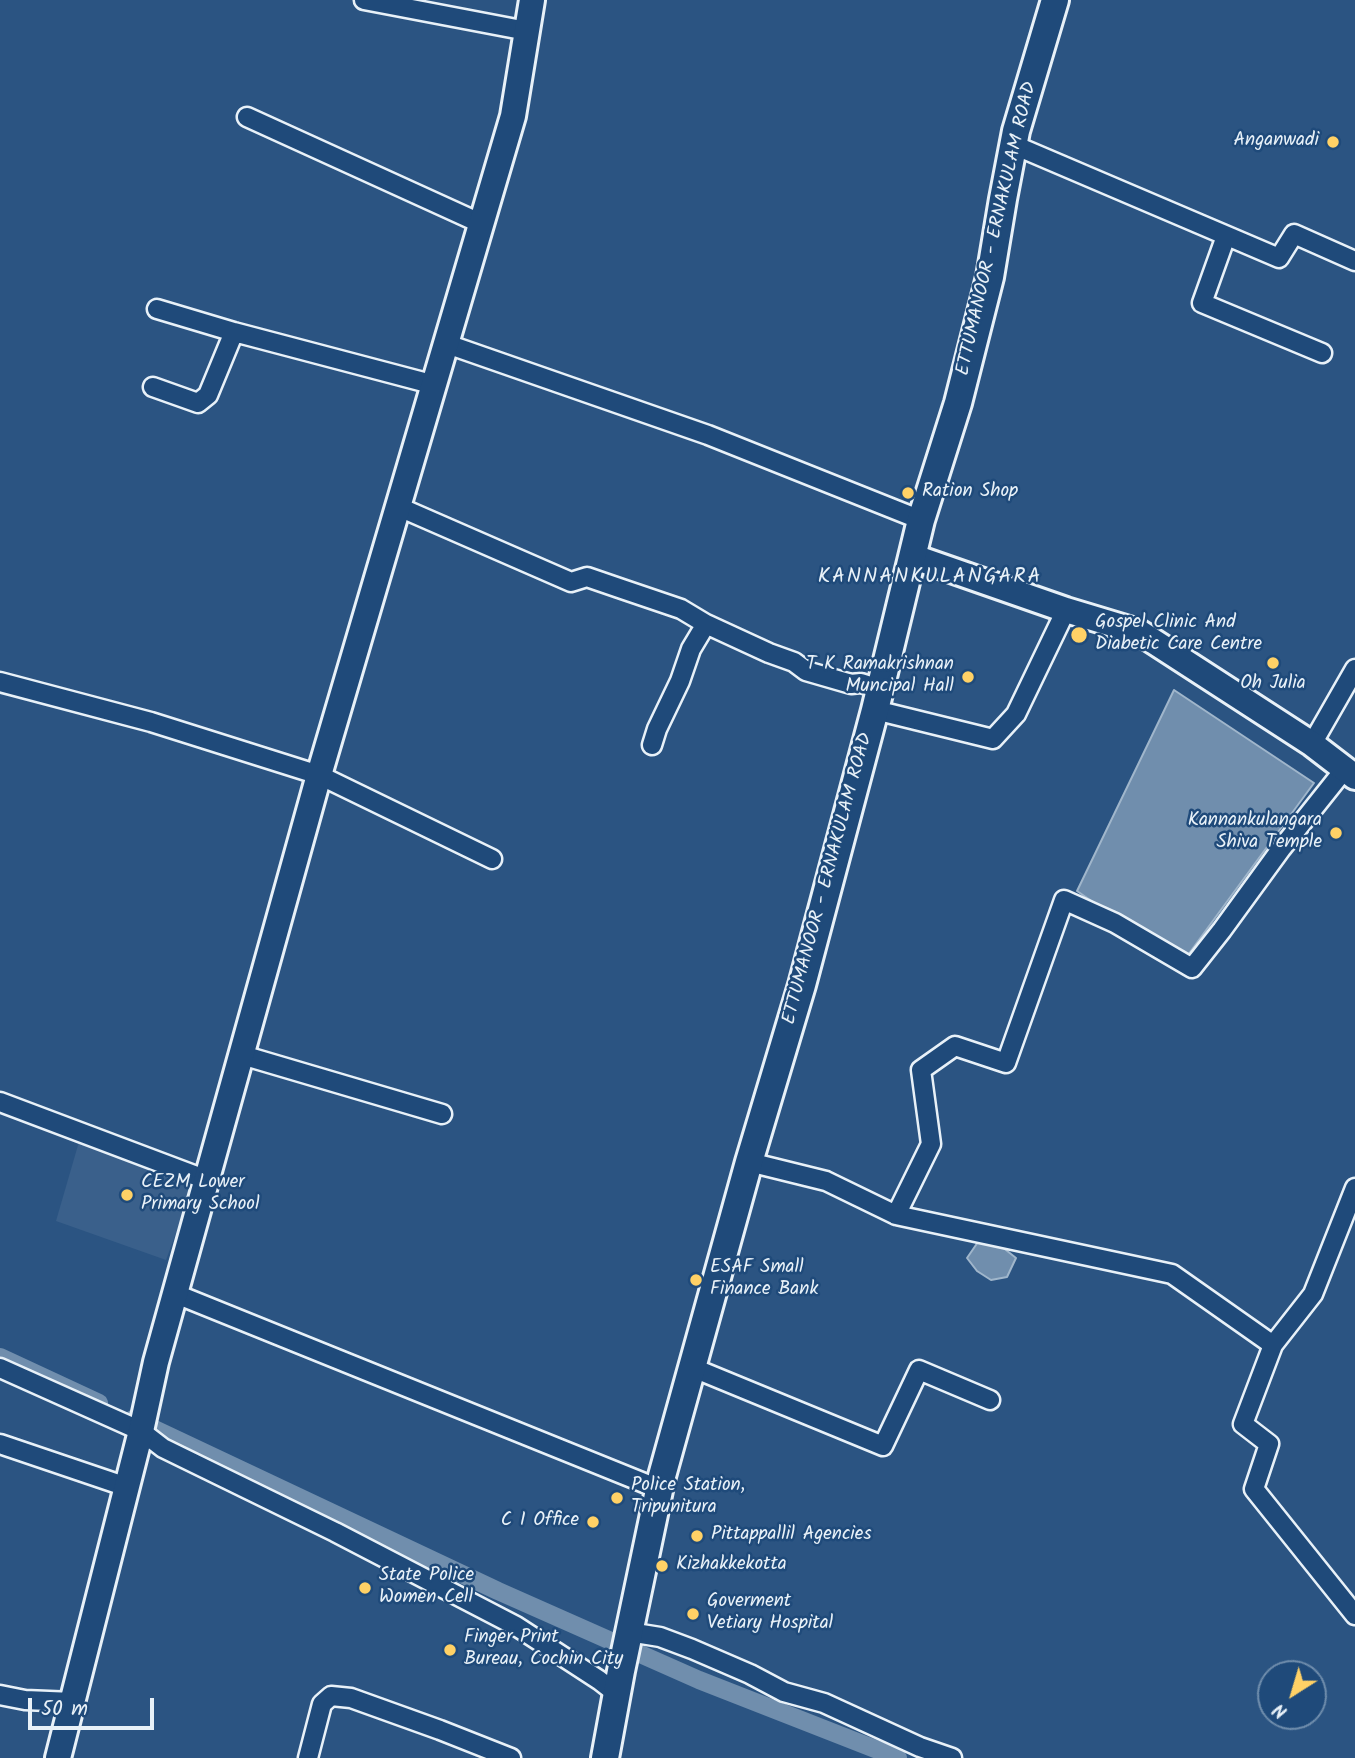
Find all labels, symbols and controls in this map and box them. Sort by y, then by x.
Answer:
street label: ETTUMANOOR - ERNAKULAM ROAD [953,80,1043,378]
place label: Anganwadi [1234,131,1319,153]
marker: Anganwadi [1325,134,1341,150]
place label: Ration Shop [922,482,1018,504]
marker: Ration Shop [900,485,916,501]
district label: KANNANKULANGARA [820,565,1040,591]
place label: Gospel Clinic And Diabetic Care Centre [1095,613,1262,657]
marker: Gospel Clinic And Diabetic Care Centre [1069,625,1089,645]
place label: T K Ramakrishnan Muncipal Hall [806,655,954,699]
marker: Oh Julia [1265,655,1281,671]
marker: T K Ramakrishnan Muncipal Hall [960,669,976,685]
place label: Oh Julia [1240,674,1306,696]
street label: ETTUMANOOR - ERNAKULAM ROAD [779,731,879,1027]
place label: Kannankulangara Shiva Temple [1188,811,1322,855]
marker: Kannankulangara Shiva Temple [1328,825,1344,841]
place label: CEZM Lower Primary School [141,1173,260,1217]
marker: CEZM Lower Primary School [119,1187,135,1203]
place label: ESAF Small Finance Bank [710,1258,818,1302]
marker: ESAF Small Finance Bank [688,1272,704,1288]
place label: Police Station, Tripunitura [631,1476,745,1520]
marker: Police Station, Tripunitura [609,1490,625,1506]
place label: C I Office [501,1511,579,1533]
marker: C I Office [585,1514,601,1530]
place label: Pittappallil Agencies [711,1525,872,1547]
marker: Pittappallil Agencies [689,1528,705,1544]
place label: Kizhakkekotta [676,1555,787,1577]
marker: Kizhakkekotta [654,1558,670,1574]
place label: State Police Women Cell [379,1566,474,1610]
marker: State Police Women Cell [357,1580,373,1596]
place label: Goverment Vetiary Hospital [707,1592,833,1636]
marker: Goverment Vetiary Hospital [685,1606,701,1622]
place label: Finger Print Bureau, Cochin City [464,1628,623,1672]
marker: Finger Print Bureau, Cochin City [442,1642,458,1658]
north arrow [1257,1660,1327,1730]
scale bar [32,1684,158,1728]
text: 50 m [41,1693,88,1726]
text: N [1267,1695,1294,1726]

